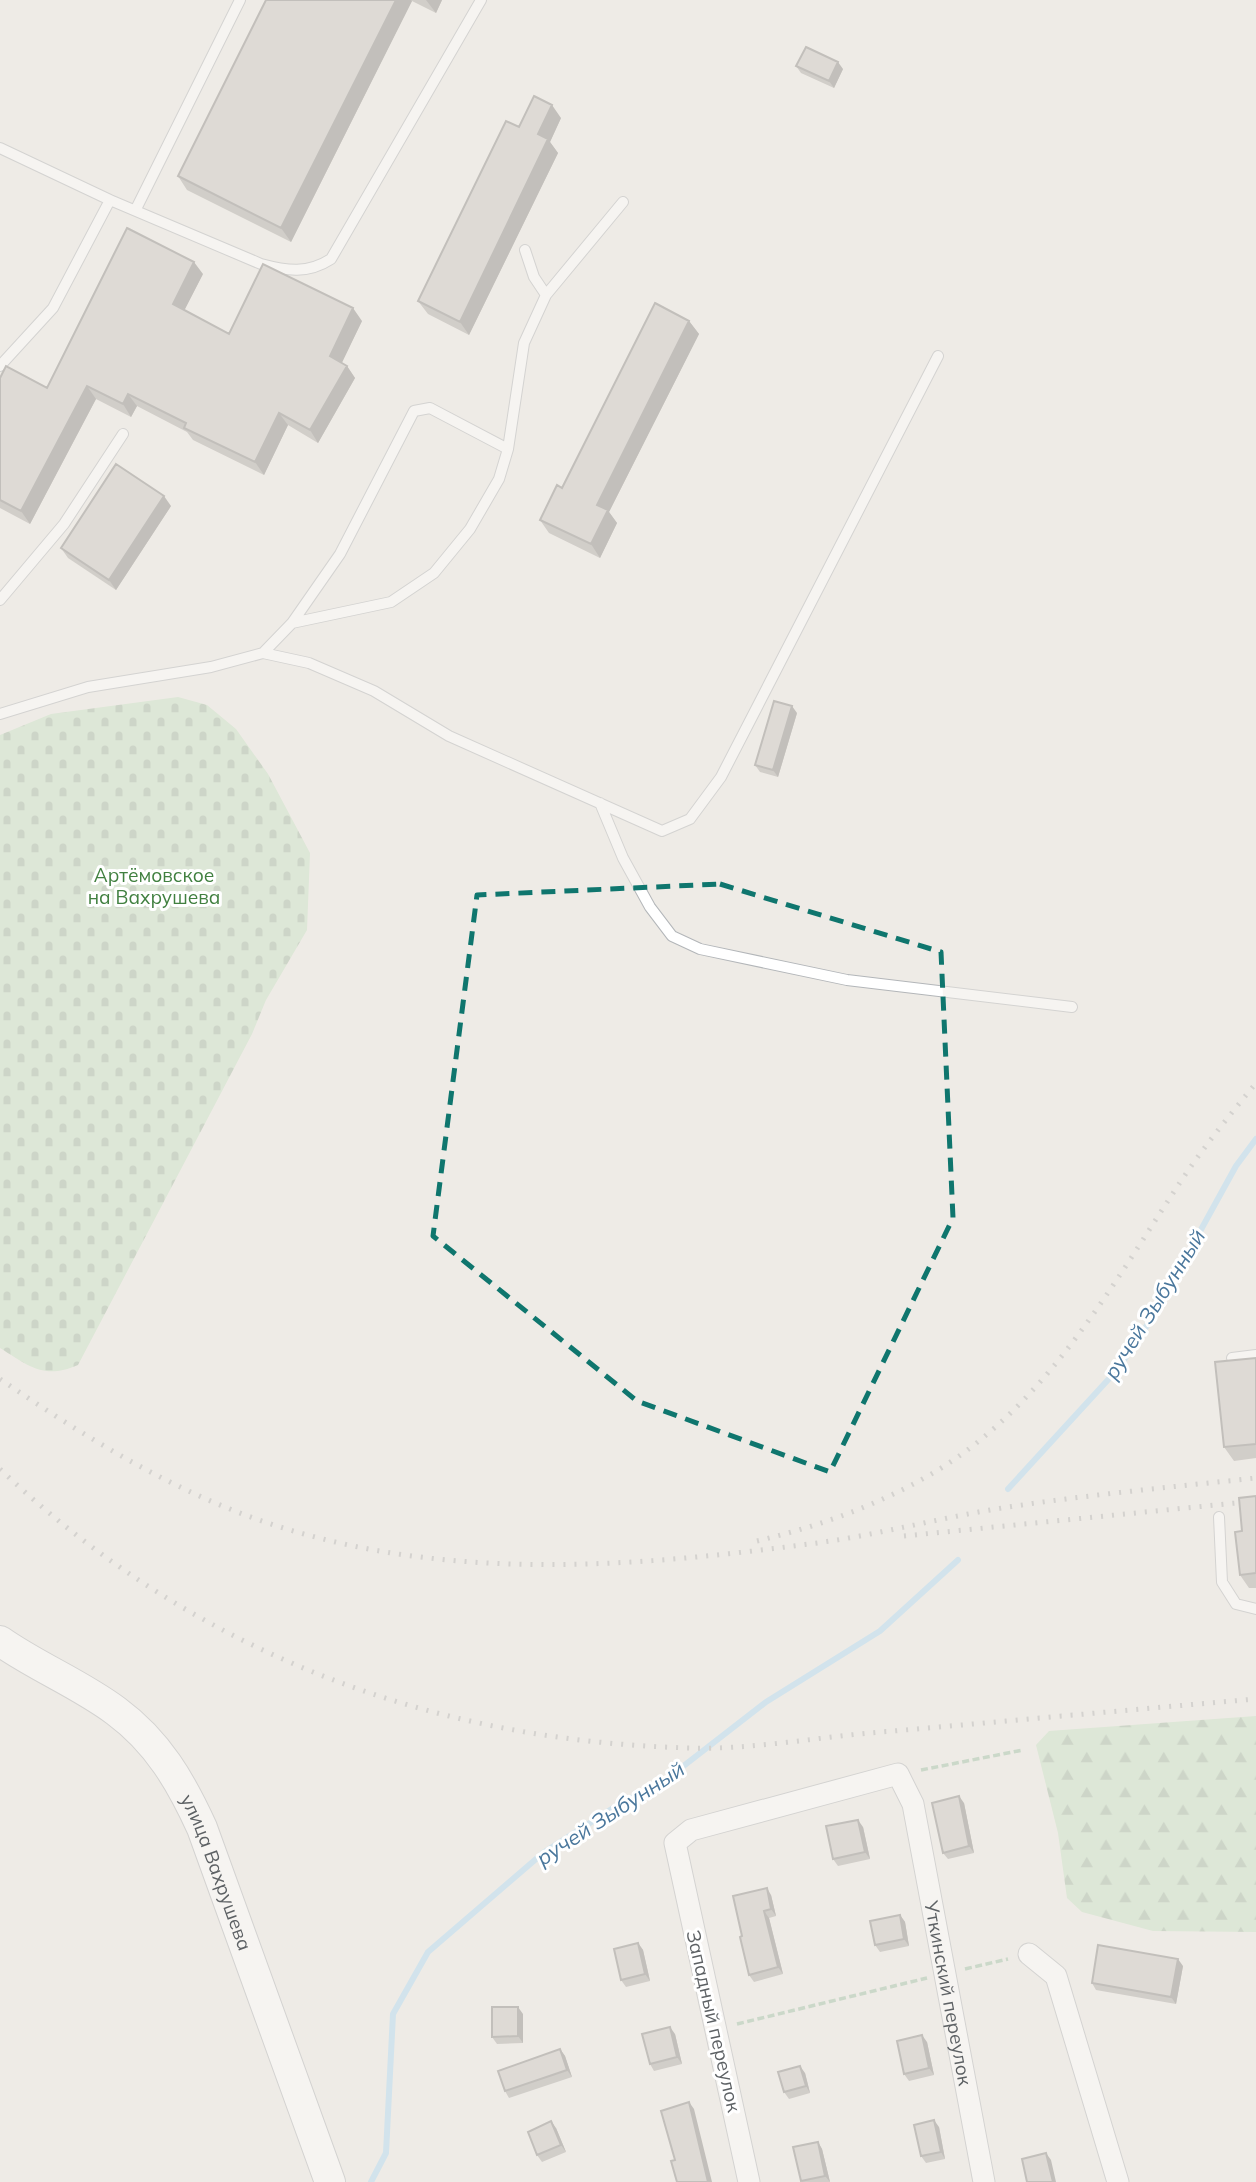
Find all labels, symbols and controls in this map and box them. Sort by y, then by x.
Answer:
park label: Артёмовское на Вахрушева [88,863,220,909]
water label: ручей Зыбунный [1098,1224,1210,1384]
water label: ручей Зыбунный [531,1755,689,1871]
street label: улица Вахрушева [175,1790,257,1954]
street label: Уткинский переулок [919,1898,978,2088]
street label: Западный переулок [681,1928,747,2115]

